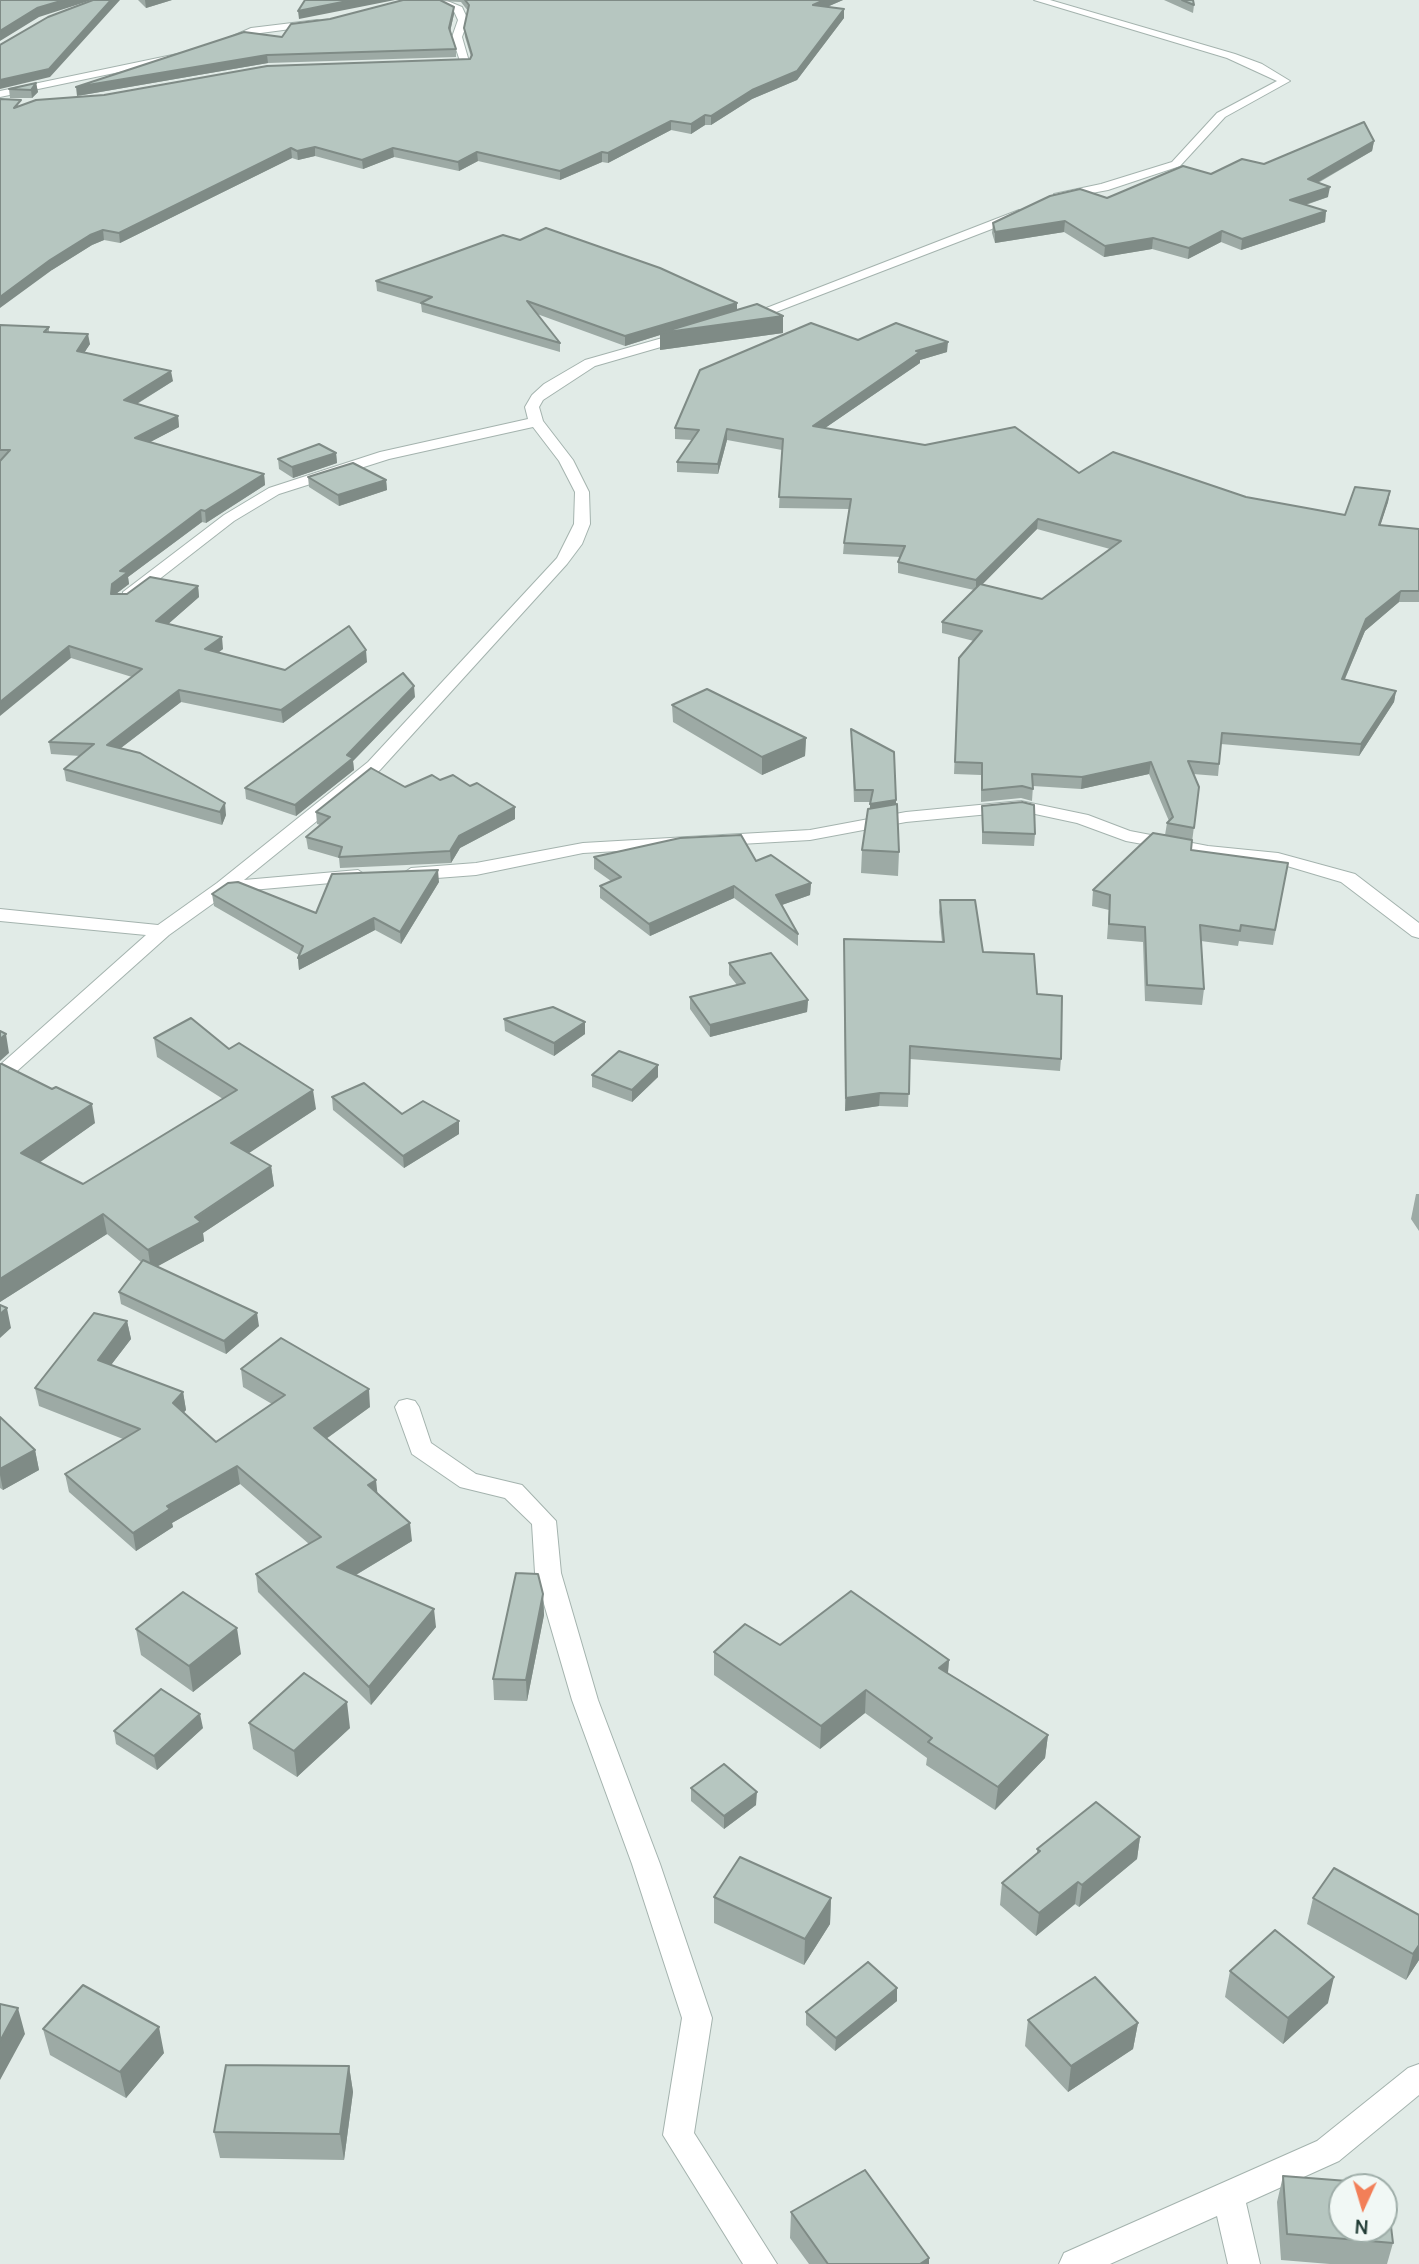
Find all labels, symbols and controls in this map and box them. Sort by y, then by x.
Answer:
north arrow [1328,2173,1398,2243]
text: N [1354,2214,1369,2240]

